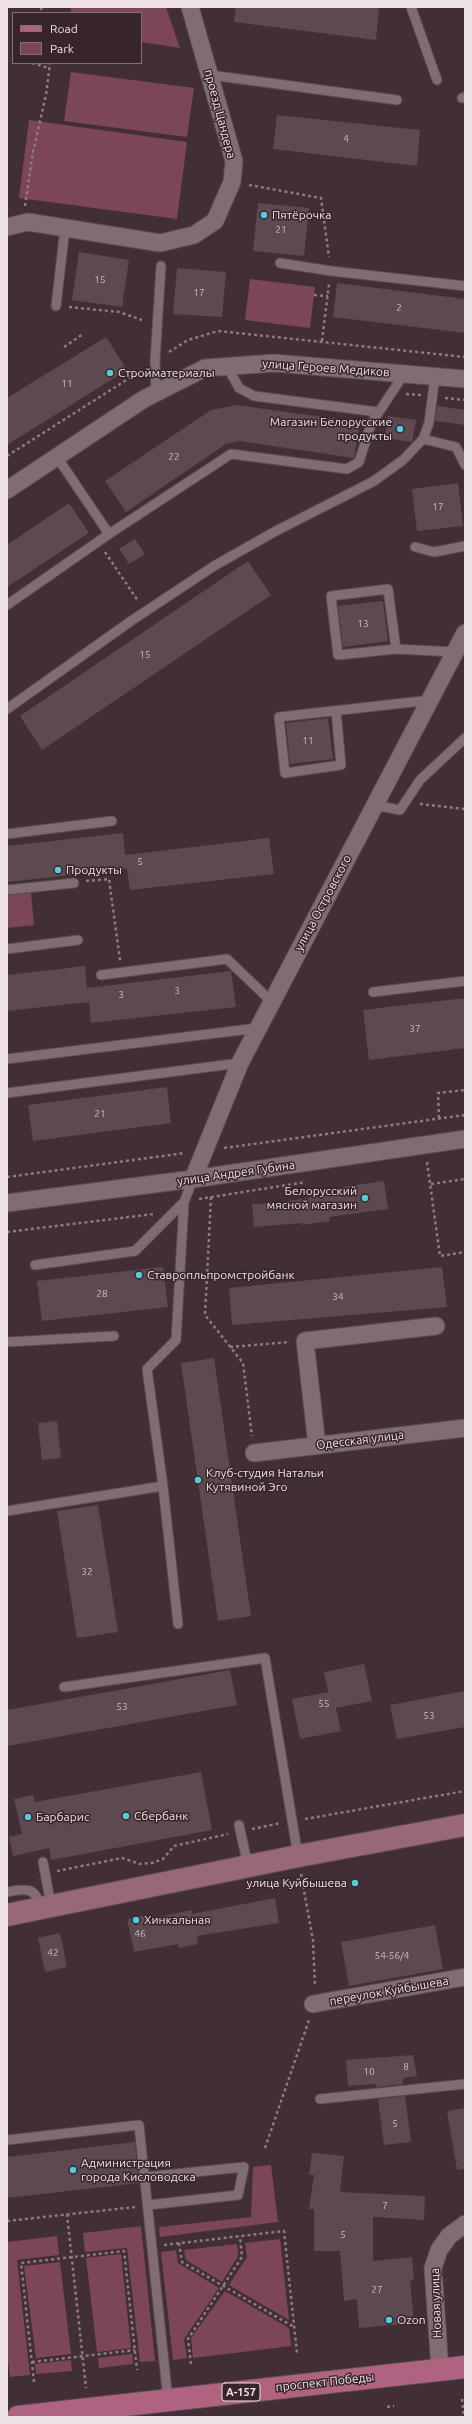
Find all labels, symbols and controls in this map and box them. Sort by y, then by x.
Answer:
legend [12,12,142,64]
text: Road [50,22,78,35]
text: Park [50,42,74,55]
street label: проезд Цандера [201,68,239,160]
house number: 4 [343,133,349,145]
place label: Пятёрочка [272,208,331,222]
marker: Пятёрочка [259,210,269,220]
house number: 21 [275,224,287,236]
house number: 15 [94,274,106,286]
house number: 17 [193,287,205,299]
house number: 2 [396,302,402,314]
street label: улица Героев Медиков [262,356,390,380]
place label: Стройматериалы [118,366,215,380]
marker: Стройматериалы [105,368,115,378]
house number: 11 [61,378,73,390]
place label: Магазин Белорусские продукты [270,415,392,443]
marker: Магазин Белорусские продукты [395,424,405,434]
house number: 22 [168,451,180,463]
house number: 17 [432,501,444,513]
house number: 13 [357,618,369,630]
house number: 15 [139,649,151,661]
house number: 11 [302,735,314,747]
street label: улица Островского [292,852,354,954]
house number: 5 [137,856,143,868]
place label: Продукты [66,863,122,877]
marker: Продукты [53,865,63,875]
house number: 3 [174,985,180,997]
house number: 3 [118,989,124,1001]
house number: 37 [409,1023,421,1035]
house number: 21 [94,1108,106,1120]
street label: улица Андрея Губина [176,1158,296,1188]
place label: Белорусский мясной магазин [267,1184,357,1212]
marker: Белорусский мясной магазин [360,1193,370,1203]
place label: Ставропльпромстройбанк [147,1268,295,1282]
marker: Ставропльпромстройбанк [134,1270,144,1280]
house number: 28 [96,1288,108,1300]
house number: 34 [332,1291,344,1303]
street label: Одесская улица [315,1427,405,1453]
place label: Клуб-студия Натальи Кутявиной Эго [206,1466,324,1494]
marker: Клуб-студия Натальи Кутявиной Эго [193,1475,203,1485]
house number: 32 [81,1566,93,1578]
house number: 55 [318,1698,330,1710]
house number: 53 [116,1701,128,1713]
house number: 53 [423,1710,435,1722]
place label: Сбербанк [134,1809,188,1823]
place label: Барбарис [36,1810,89,1824]
marker: Сбербанк [121,1811,131,1821]
marker: Барбарис [23,1812,33,1822]
place label: улица Куйбышева [247,1876,347,1890]
marker: улица Куйбышева [350,1878,360,1888]
place label: Хинкальная [144,1913,211,1927]
marker: Хинкальная [131,1915,141,1925]
house number: 46 [134,1928,146,1940]
house number: 42 [47,1947,59,1959]
house number: 54-56/4 [375,1950,409,1962]
street label: переулок Куйбышева [328,1973,450,2009]
house number: 8 [403,2061,409,2073]
house number: 10 [363,2066,375,2078]
house number: 5 [392,2118,398,2130]
place label: Администрация города Кисловодска [81,2156,196,2184]
marker: Администрация города Кисловодска [68,2165,78,2175]
house number: 7 [382,2200,388,2212]
house number: 5 [340,2229,346,2241]
street label: Новая улица [428,2268,444,2338]
house number: 27 [371,2284,383,2296]
place label: Ozon [397,2313,426,2327]
marker: Ozon [384,2315,394,2325]
street label: проспект Победы [275,2370,375,2394]
road number: А-157 [222,2383,260,2401]

